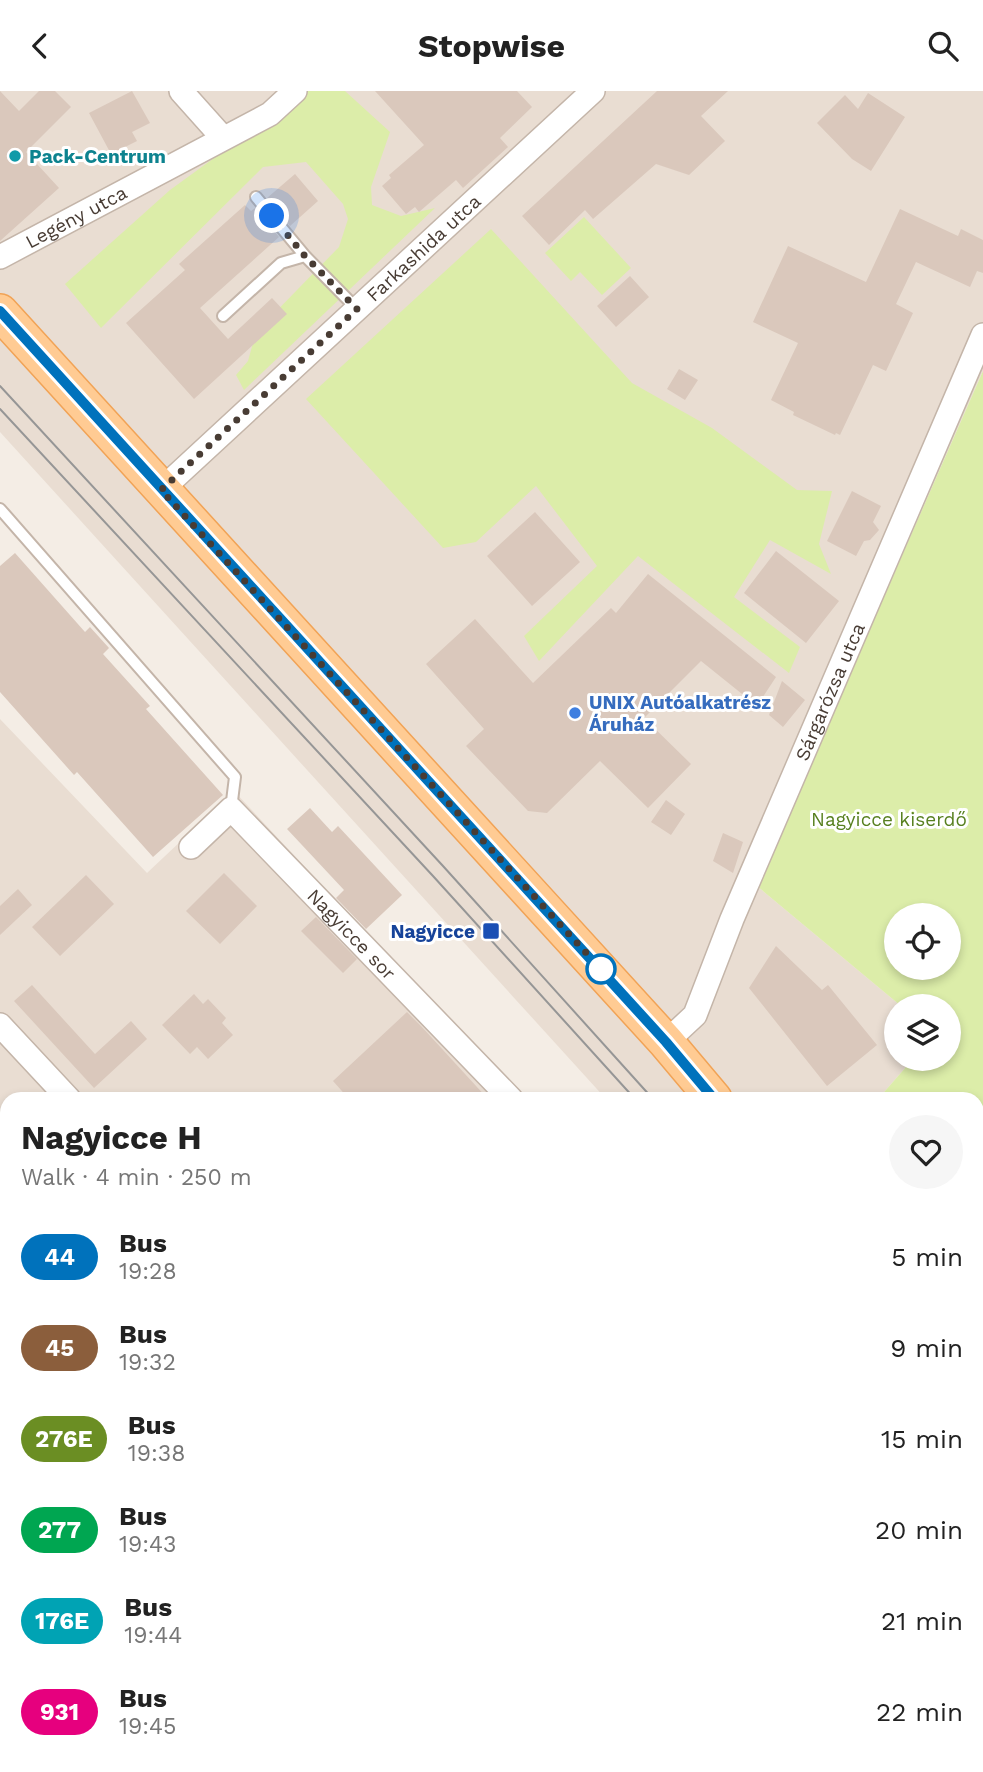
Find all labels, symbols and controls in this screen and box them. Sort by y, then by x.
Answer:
icon: back [21,27,59,65]
text: Stopwise [418,27,565,65]
icon: search [924,27,962,65]
place label: Pack-Centrum [29,145,166,168]
marker: Pack-Centrum [7,148,23,164]
street label: Legény utca [22,181,131,253]
street label: Farkashida utca [362,190,486,307]
your location [254,198,289,233]
street label: Sárgarózsa utca [790,619,870,764]
place label: UNIX Autóalkatrész Áruház [589,691,771,736]
marker: UNIX Autóalkatrész Áruház [567,705,583,721]
park label: Nagyicce kiserdő [811,808,967,831]
street label: Nagyicce sor [302,884,401,985]
map controls [884,903,961,1071]
button: locate [884,903,961,980]
place label: Nagyicce [390,920,475,943]
marker: Nagyicce [481,921,501,941]
unlabelled marker [586,954,616,984]
button: layers [884,994,961,1071]
button: heart [889,1115,963,1189]
text: Nagyicce H [21,1118,202,1157]
text: Walk · 4 min · 250 m [21,1164,252,1191]
text: Bus [119,1228,167,1258]
text: 5 min [891,1242,963,1272]
text: 44 [44,1243,75,1271]
text: 19:28 [119,1258,177,1285]
text: Bus [119,1319,167,1349]
text: 9 min [890,1333,963,1363]
text: 45 [45,1334,74,1362]
text: 19:32 [119,1349,176,1376]
text: Bus [128,1410,176,1440]
text: 15 min [881,1424,963,1454]
text: 276E [35,1425,93,1453]
text: 19:38 [128,1440,185,1467]
text: Bus [119,1501,167,1531]
text: 20 min [875,1515,963,1545]
text: 277 [38,1516,81,1544]
text: 19:43 [119,1531,176,1558]
text: Bus [124,1592,172,1622]
text: 21 min [881,1606,963,1636]
text: 176E [35,1607,89,1635]
text: 19:44 [124,1622,182,1649]
text: Bus [119,1683,167,1713]
text: 22 min [876,1697,963,1727]
text: 931 [40,1698,79,1726]
text: 19:45 [119,1713,176,1740]

